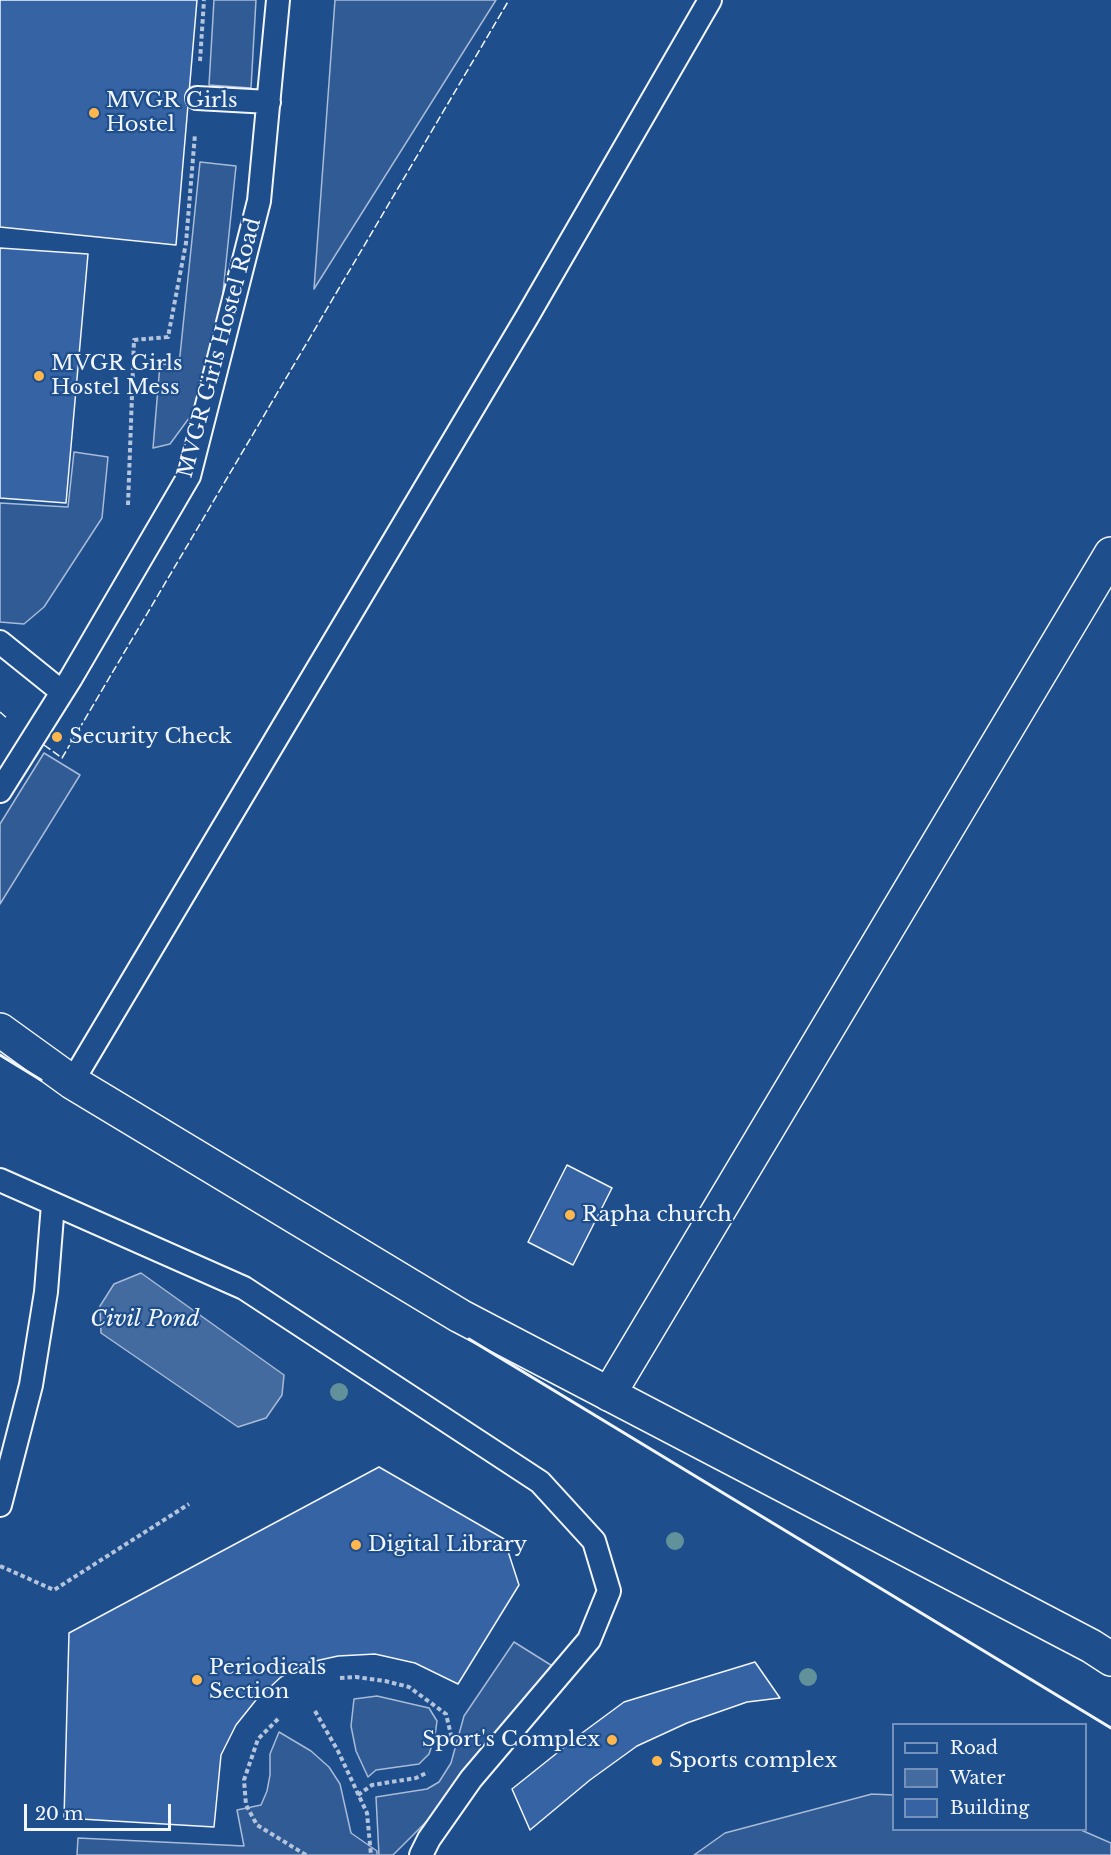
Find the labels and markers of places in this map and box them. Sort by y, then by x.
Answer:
place label: MVGR Girls Hostel [106,88,237,138]
marker: MVGR Girls Hostel [87,106,101,120]
place label: MVGR Girls Hostel Mess [51,351,182,401]
marker: MVGR Girls Hostel Mess [32,369,46,383]
place label: Security Check [69,724,232,750]
marker: Security Check [50,730,64,744]
place label: Rapha church [582,1202,732,1228]
marker: Rapha church [563,1208,577,1222]
place label: Digital Library [368,1532,527,1558]
marker: Digital Library [349,1538,363,1552]
place label: Periodicals Section [209,1655,326,1705]
marker: Periodicals Section [190,1673,204,1687]
place label: Sport's Complex [422,1727,600,1753]
marker: Sport's Complex [605,1733,619,1747]
place label: Sports complex [669,1748,837,1774]
marker: Sports complex [650,1754,664,1768]

